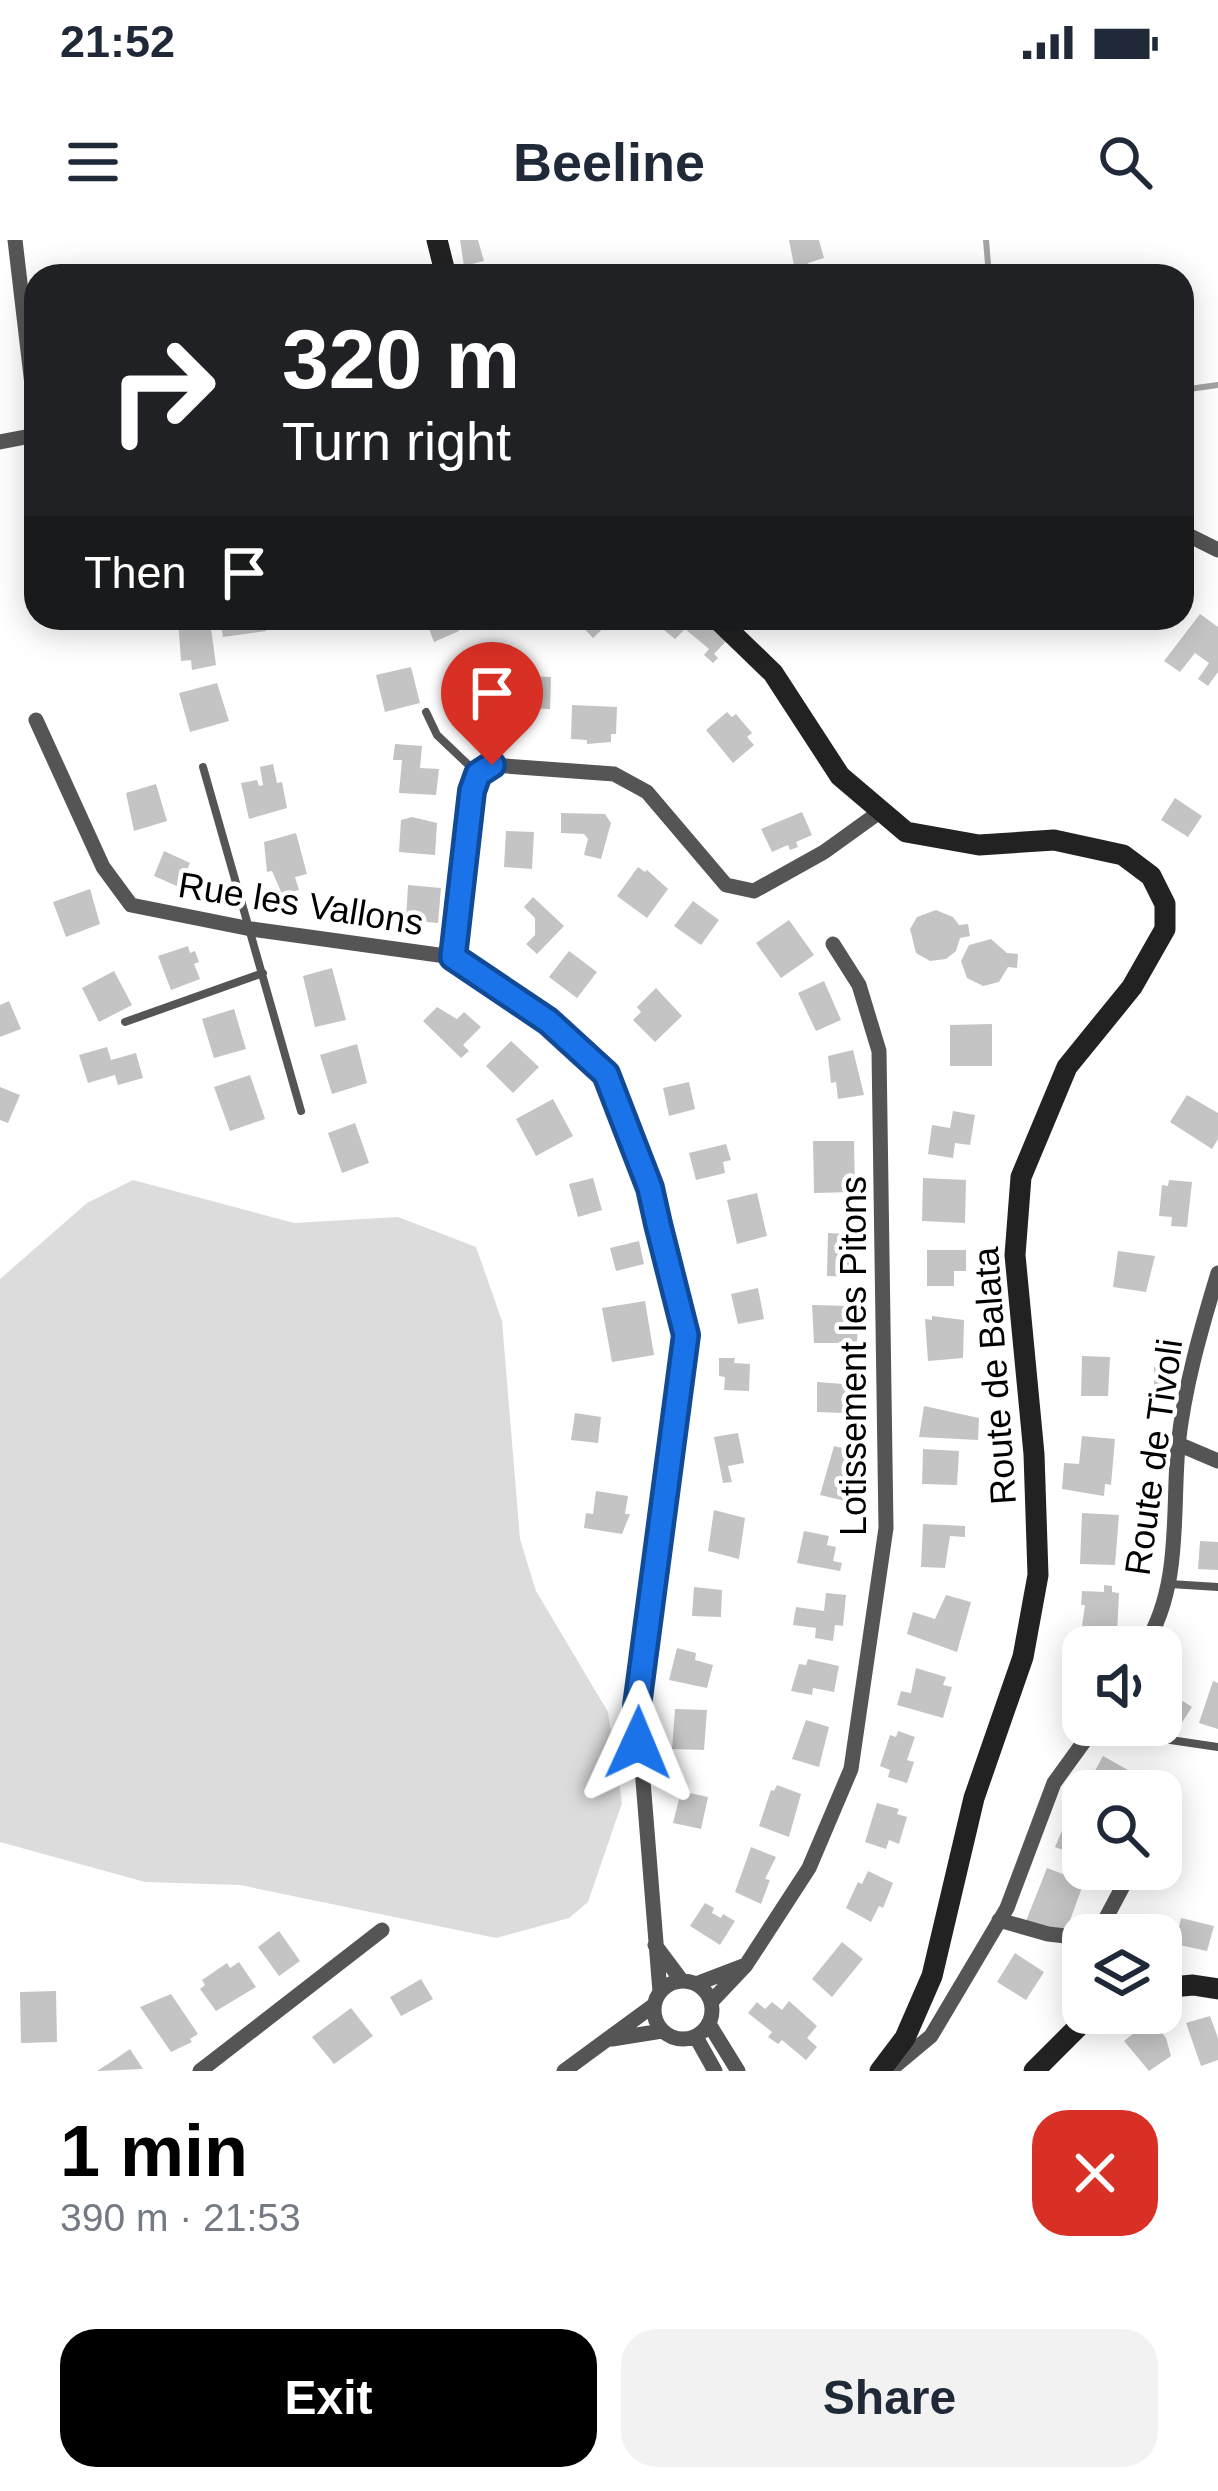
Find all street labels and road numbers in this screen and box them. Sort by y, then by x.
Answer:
street label: Rue les Vallons [176,864,426,943]
street label: Lotissement les Pitons [833,1176,874,1536]
street label: Route de Balata [965,1245,1024,1506]
street label: Route de Tivoli [1117,1336,1190,1578]

